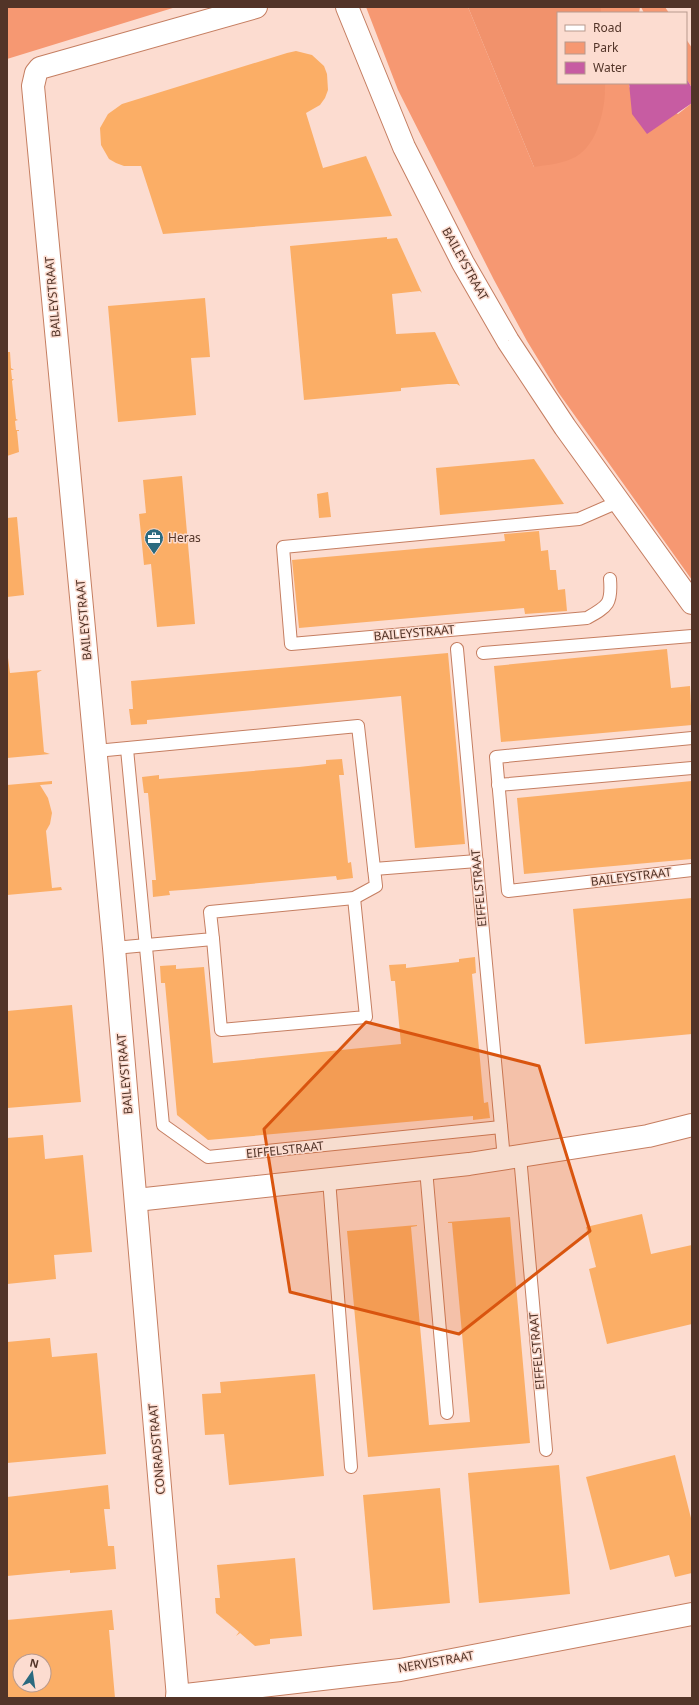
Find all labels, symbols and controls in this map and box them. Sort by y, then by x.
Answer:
legend [557,12,687,84]
text: Road [593,19,622,36]
text: Park [593,39,619,56]
text: Water [593,59,627,76]
street label: BAILEYSTRAAT [438,224,493,304]
street label: BAILEYSTRAAT [40,256,65,338]
office icon: Heras [143,527,165,555]
place label: Heras [168,529,201,546]
street label: BAILEYSTRAAT [71,579,96,661]
street label: BAILEYSTRAAT [373,620,455,645]
street label: EIFFELSTRAAT [467,848,490,928]
street label: BAILEYSTRAAT [590,863,673,890]
street label: BAILEYSTRAAT [112,1033,137,1115]
street label: EIFFELSTRAAT [245,1137,325,1162]
street label: EIFFELSTRAAT [525,1311,548,1391]
street label: CONRADSTRAAT [144,1402,169,1495]
street label: NERVISTRAAT [397,1646,475,1677]
north arrow [12,1653,52,1693]
text: N [28,1654,40,1671]

